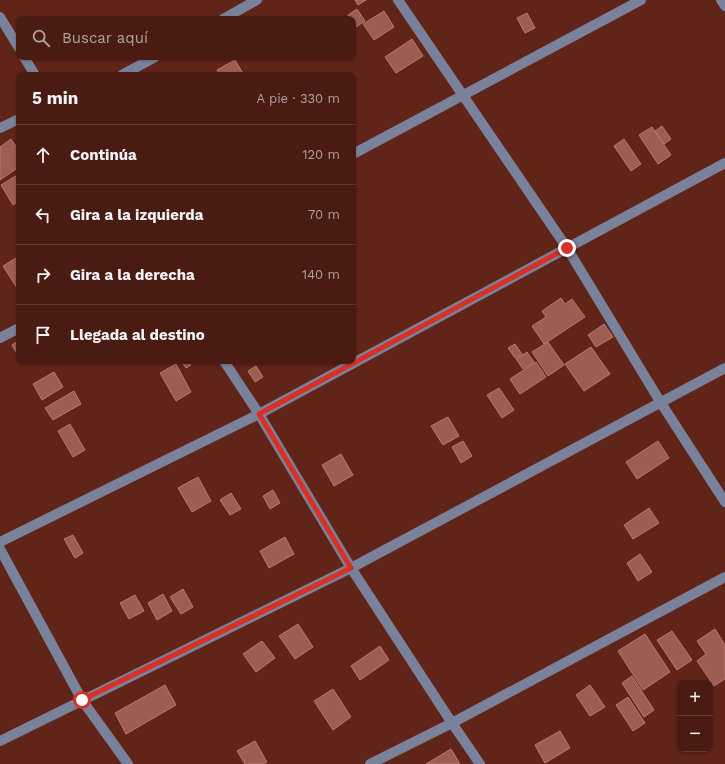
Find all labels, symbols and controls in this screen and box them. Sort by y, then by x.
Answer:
search box [16,16,356,60]
icon: search [30,27,52,49]
text: Buscar aquí [62,29,148,47]
text: 5 min [32,88,78,108]
text: A pie · 330 m [257,91,340,106]
icon: ahead [32,144,54,166]
text: Continúa [70,146,137,164]
text: 120 m [302,147,340,162]
icon: left [32,204,54,226]
text: Gira a la izquierda [70,206,203,224]
text: 70 m [308,207,340,222]
route end [558,239,576,257]
icon: right [32,264,54,286]
text: Gira a la derecha [70,266,195,284]
text: 140 m [302,267,340,282]
icon: arrive [32,324,54,346]
text: Llegada al destino [70,326,205,344]
map controls [677,680,713,752]
button: + [677,680,713,716]
route start [73,691,91,709]
button: − [677,716,713,752]

